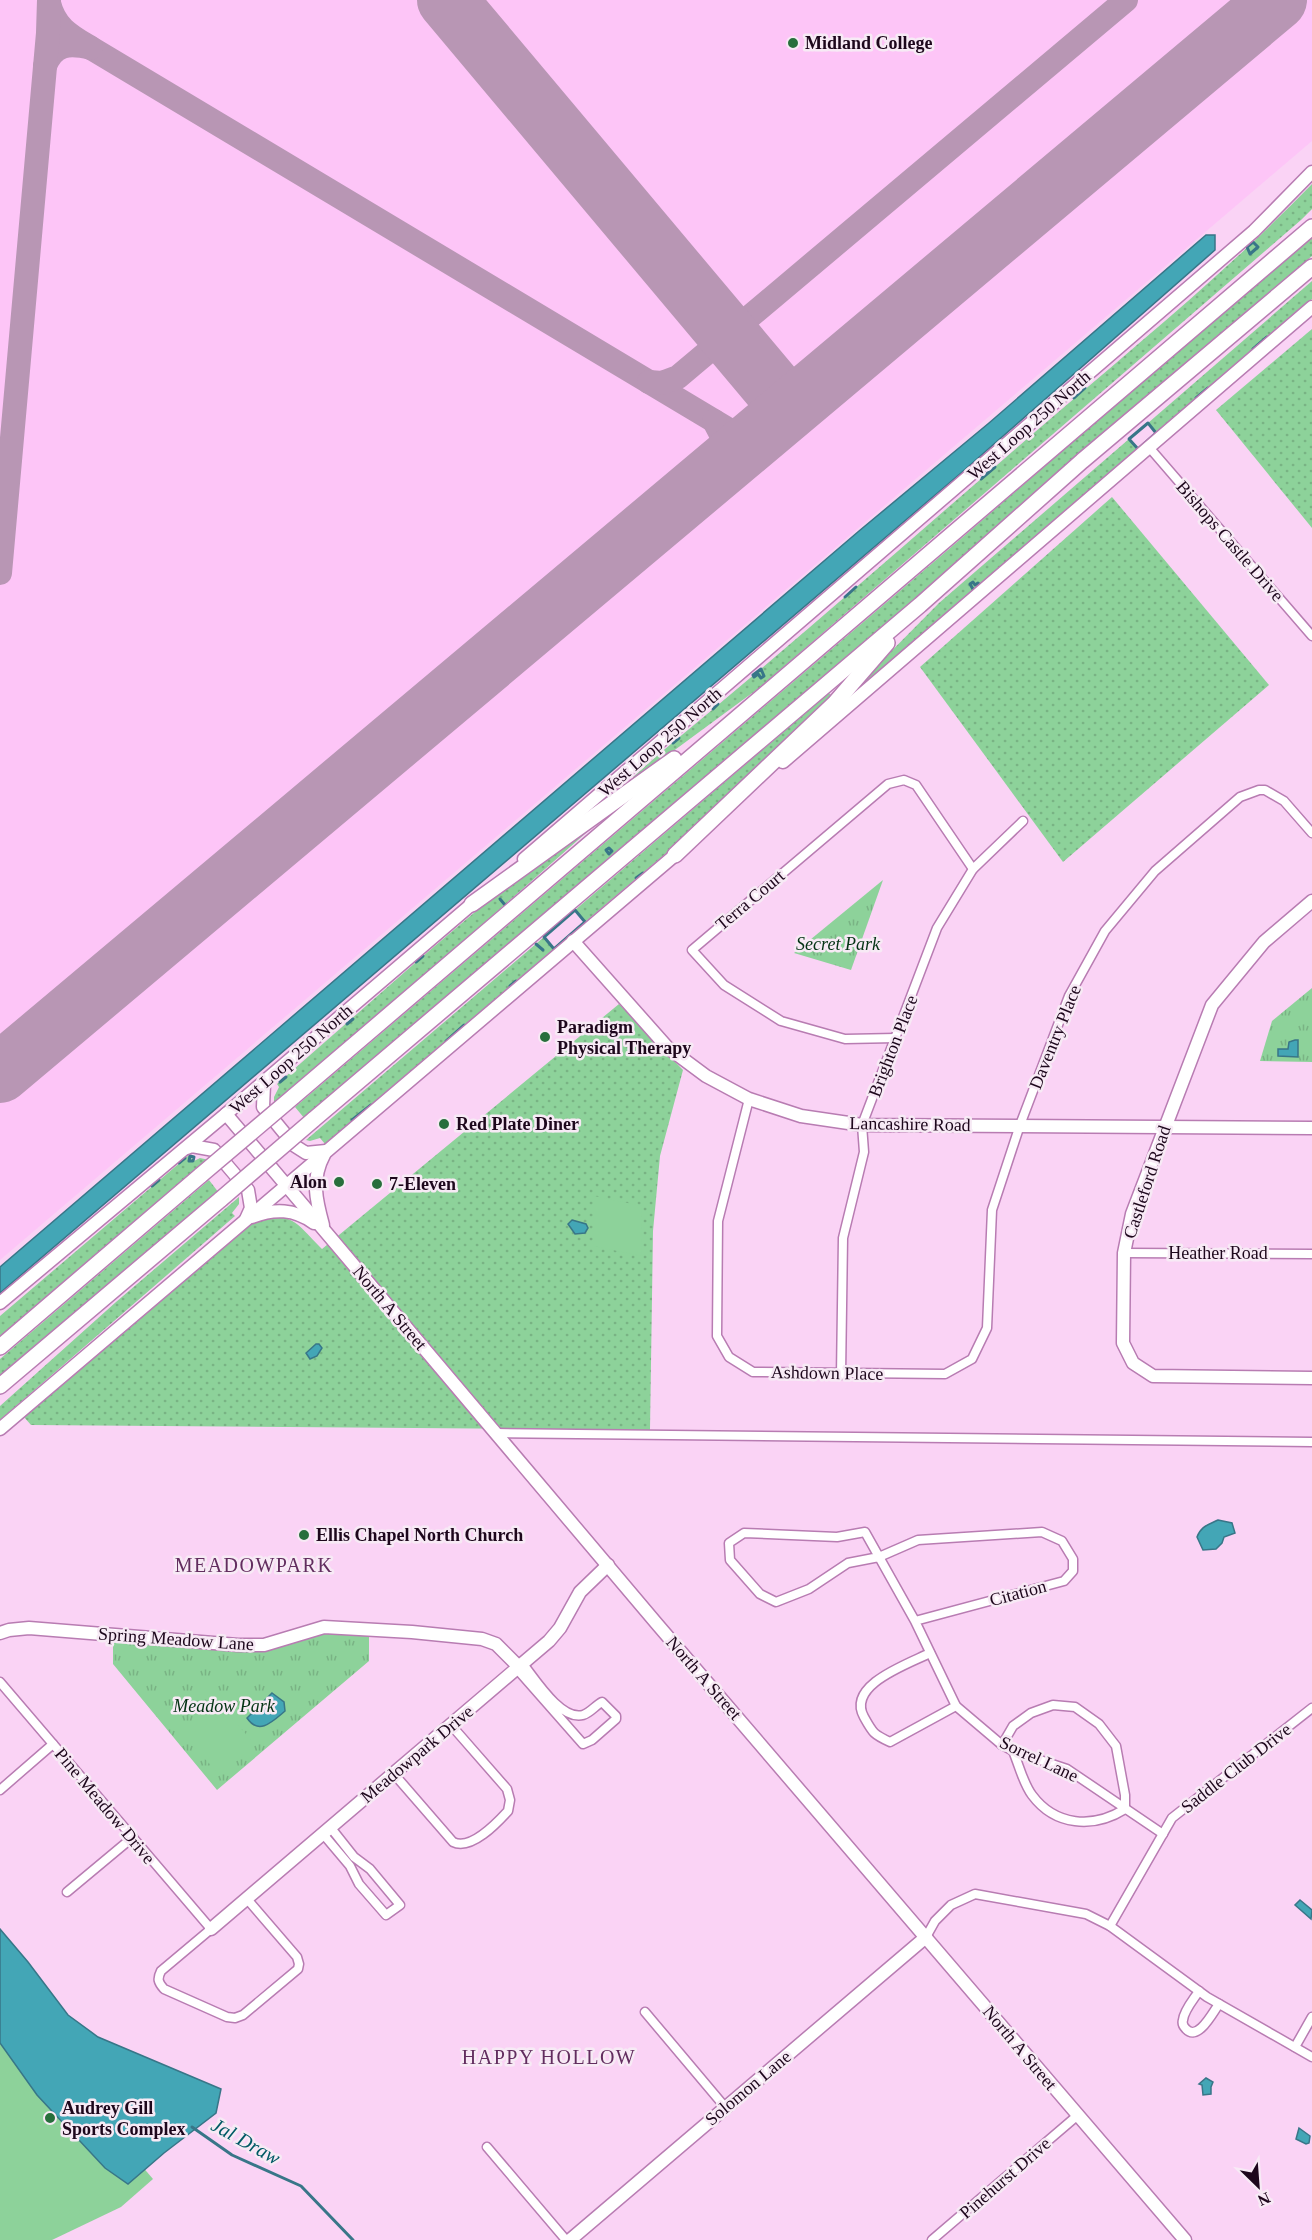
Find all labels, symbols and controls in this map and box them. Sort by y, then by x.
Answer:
place label: Midland College [805,33,933,53]
marker: Midland College [786,36,800,50]
street label: West Loop 250 North [964,366,1094,484]
street label: Bishops Castle Drive [1172,477,1288,605]
street label: West Loop 250 North [595,683,725,801]
street label: Terra Court [712,866,788,934]
park label: Secret Park [796,934,881,954]
street label: Daventry Place [1025,982,1085,1092]
street label: Brighton Place [864,992,922,1100]
street label: West Loop 250 North [226,1000,356,1118]
place label: Paradigm Physical Therapy [557,1017,691,1058]
marker: Paradigm Physical Therapy [538,1030,552,1044]
street label: Lancashire Road [849,1113,971,1135]
place label: Red Plate Diner [456,1114,579,1134]
marker: Red Plate Diner [437,1117,451,1131]
street label: Castleford Road [1119,1123,1175,1241]
place label: Alon [290,1172,327,1192]
place label: 7-Eleven [389,1174,456,1194]
marker: Alon [332,1175,346,1189]
marker: 7-Eleven [370,1177,384,1191]
street label: Heather Road [1168,1243,1268,1263]
street label: North A Street [349,1262,431,1354]
street label: Ashdown Place [771,1362,883,1384]
place label: Ellis Chapel North Church [316,1525,523,1545]
marker: Ellis Chapel North Church [297,1528,311,1542]
district label: MEADOWPARK [175,1554,333,1576]
street label: Citation [987,1576,1049,1610]
street label: Spring Meadow Lane [98,1624,254,1654]
street label: North A Street [662,1632,746,1724]
park label: Meadow Park [172,1696,276,1716]
street label: Meadowpark Drive [357,1701,477,1807]
street label: Saddle Club Drive [1177,1719,1295,1817]
street label: Sorrel Lane [996,1732,1082,1786]
street label: Pine Meadow Drive [51,1744,159,1868]
street label: North A Street [979,2002,1061,2094]
district label: HAPPY HOLLOW [462,2046,636,2068]
street label: Solomon Lane [701,2046,795,2130]
place label: Audrey Gill Sports Complex [62,2098,186,2139]
marker: Audrey Gill Sports Complex [43,2111,57,2125]
water label: Jal Draw [208,2113,285,2169]
street label: Pinehurst Drive [956,2133,1054,2223]
north arrow [1228,2156,1288,2216]
text: N [1255,2189,1273,2209]

